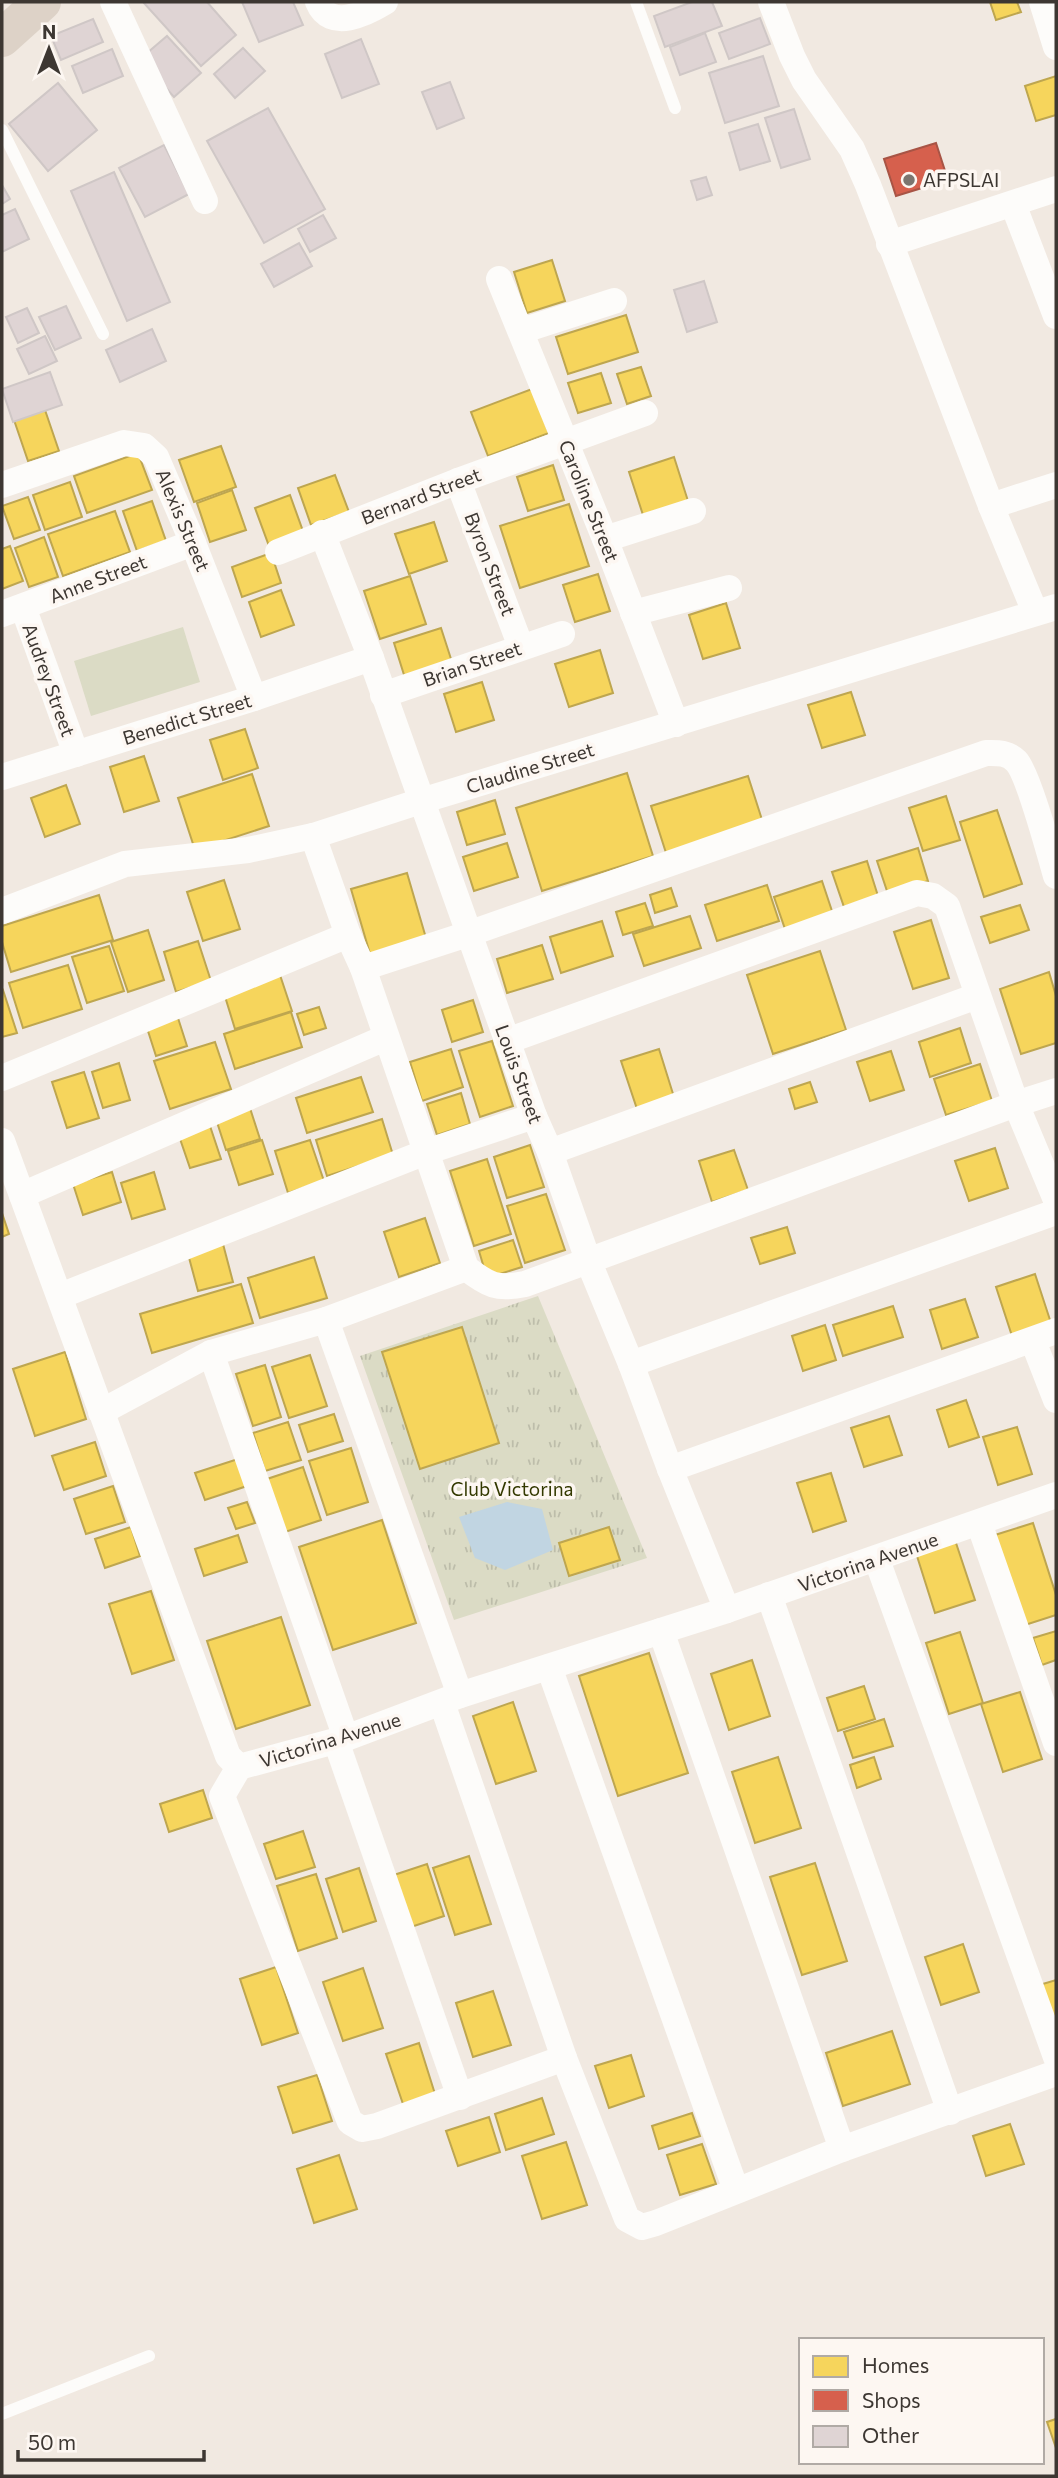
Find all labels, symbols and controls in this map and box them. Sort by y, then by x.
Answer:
north arrow [14,14,84,84]
text: N [42,20,56,43]
place label: AFPSLAI [923,168,999,191]
marker: AFPSLAI [901,172,917,188]
street label: Caroline Street [555,436,624,565]
street label: Bernard Street [358,462,484,529]
street label: Alexis Street [152,465,215,575]
street label: Byron Street [460,509,521,619]
street label: Anne Street [46,549,150,608]
street label: Audrey Street [18,620,81,740]
street label: Brian Street [419,636,524,691]
street label: Benedict Street [120,688,254,749]
street label: Claudine Street [463,737,597,798]
street label: Louis Street [491,1021,548,1127]
park label: Club Victorina [451,1477,573,1500]
street label: Victorina Avenue [795,1527,941,1596]
street label: Victorina Avenue [256,1707,403,1772]
legend [799,2338,1044,2464]
text: Homes [862,2352,929,2377]
text: Shops [862,2387,921,2412]
scale bar [18,2418,203,2462]
text: Other [862,2422,919,2447]
text: 50 m [28,2429,76,2454]

